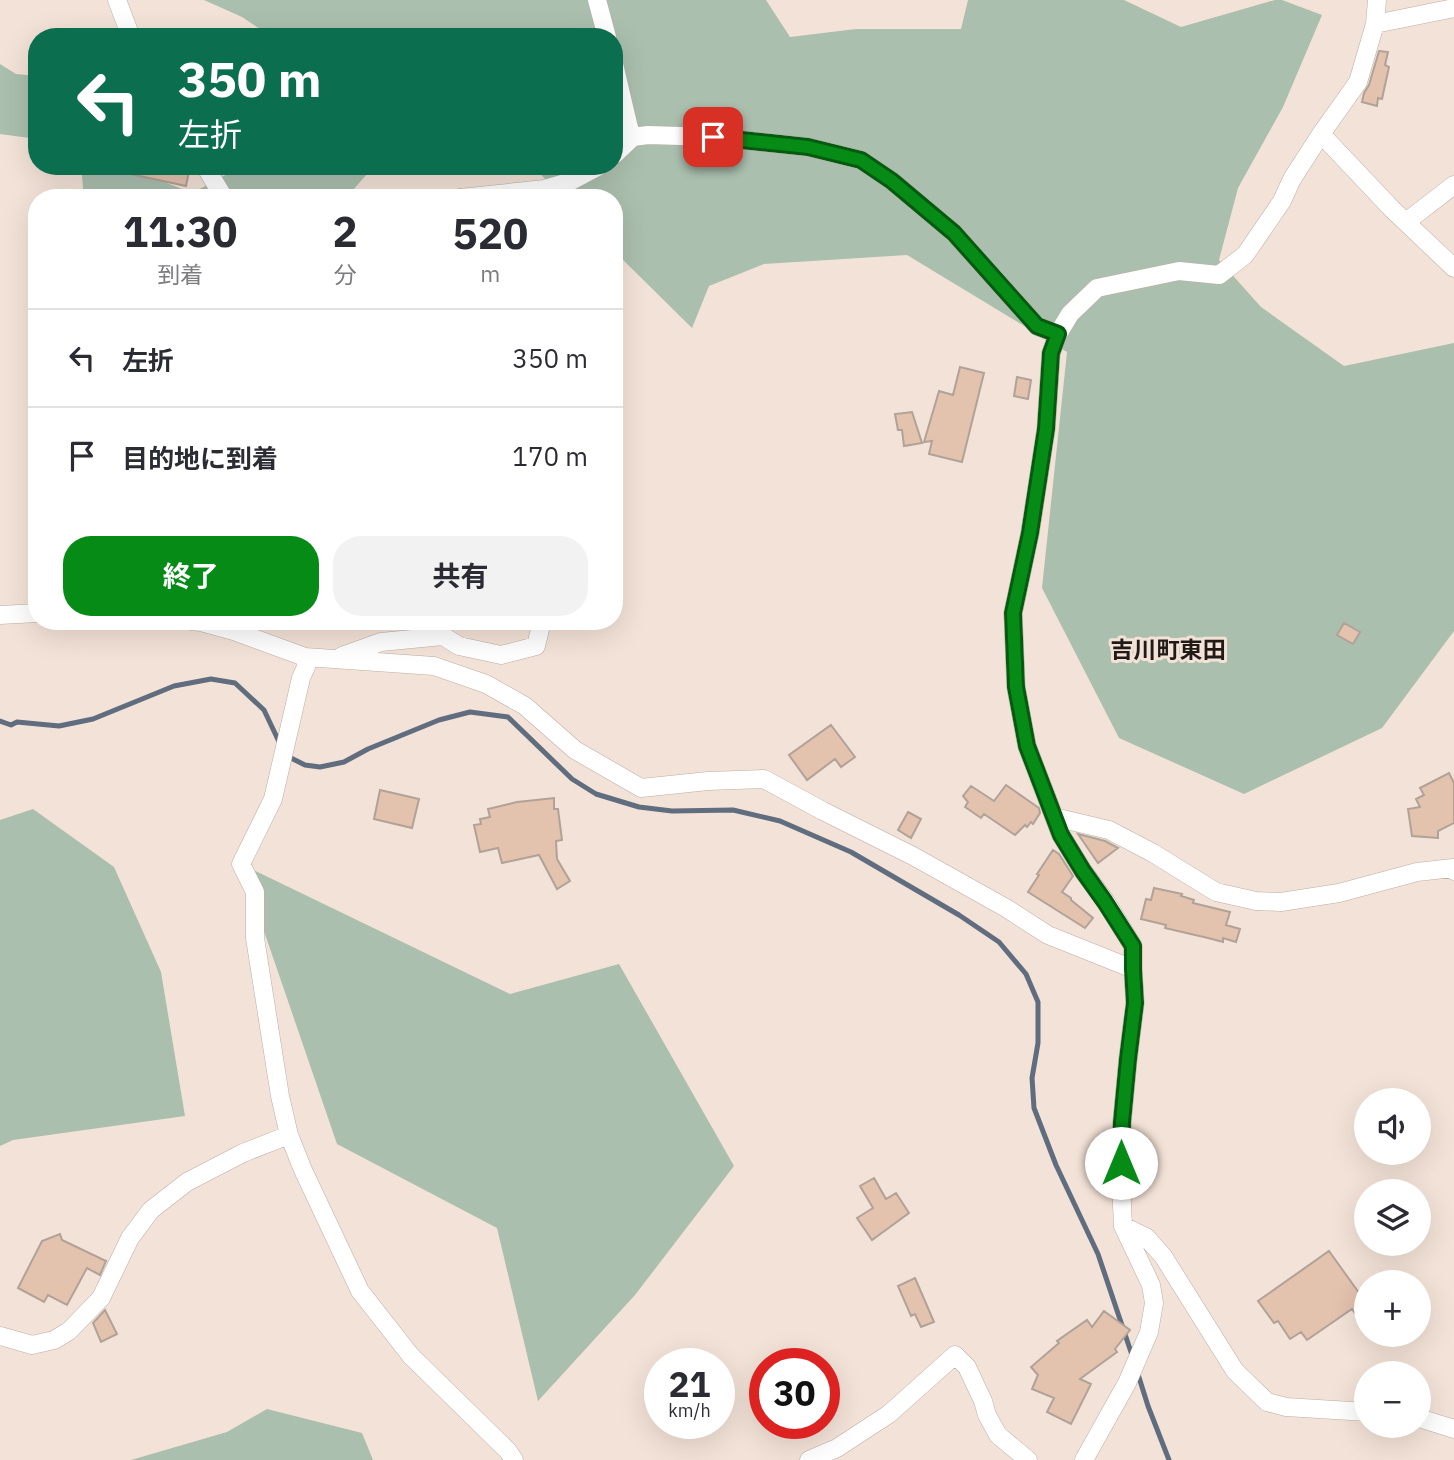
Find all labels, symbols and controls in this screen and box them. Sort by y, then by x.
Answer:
text: 350 m [178,47,322,110]
icon: left [63,56,154,147]
pin [683,107,743,167]
text: 左折 [178,113,242,155]
icon: arrive [694,118,732,156]
text: 11:30 [123,204,238,259]
text: 2 [332,204,358,259]
text: 520 [453,206,528,261]
text: m [480,258,500,288]
text: 到着 [157,259,203,289]
text: 分 [334,259,357,289]
icon: left [63,339,101,377]
text: 350 m [512,341,588,375]
text: 左折 [122,343,174,377]
icon: arrive [63,437,101,475]
text: 170 m [512,439,588,473]
text: 目的地に到着 [122,441,278,475]
button: 終了 [63,536,319,616]
button: 共有 [333,536,588,616]
district label: 吉川町東田 [1111,634,1226,664]
map controls [1354,1088,1431,1438]
button: sound [1354,1088,1431,1165]
position arrow [1084,1126,1158,1200]
button: layers [1354,1179,1431,1256]
button: + [1354,1270,1431,1347]
speed limit sign: 30 [749,1348,840,1439]
text: 21 [668,1361,711,1407]
button: − [1354,1361,1431,1438]
text: km/h [668,1399,711,1422]

